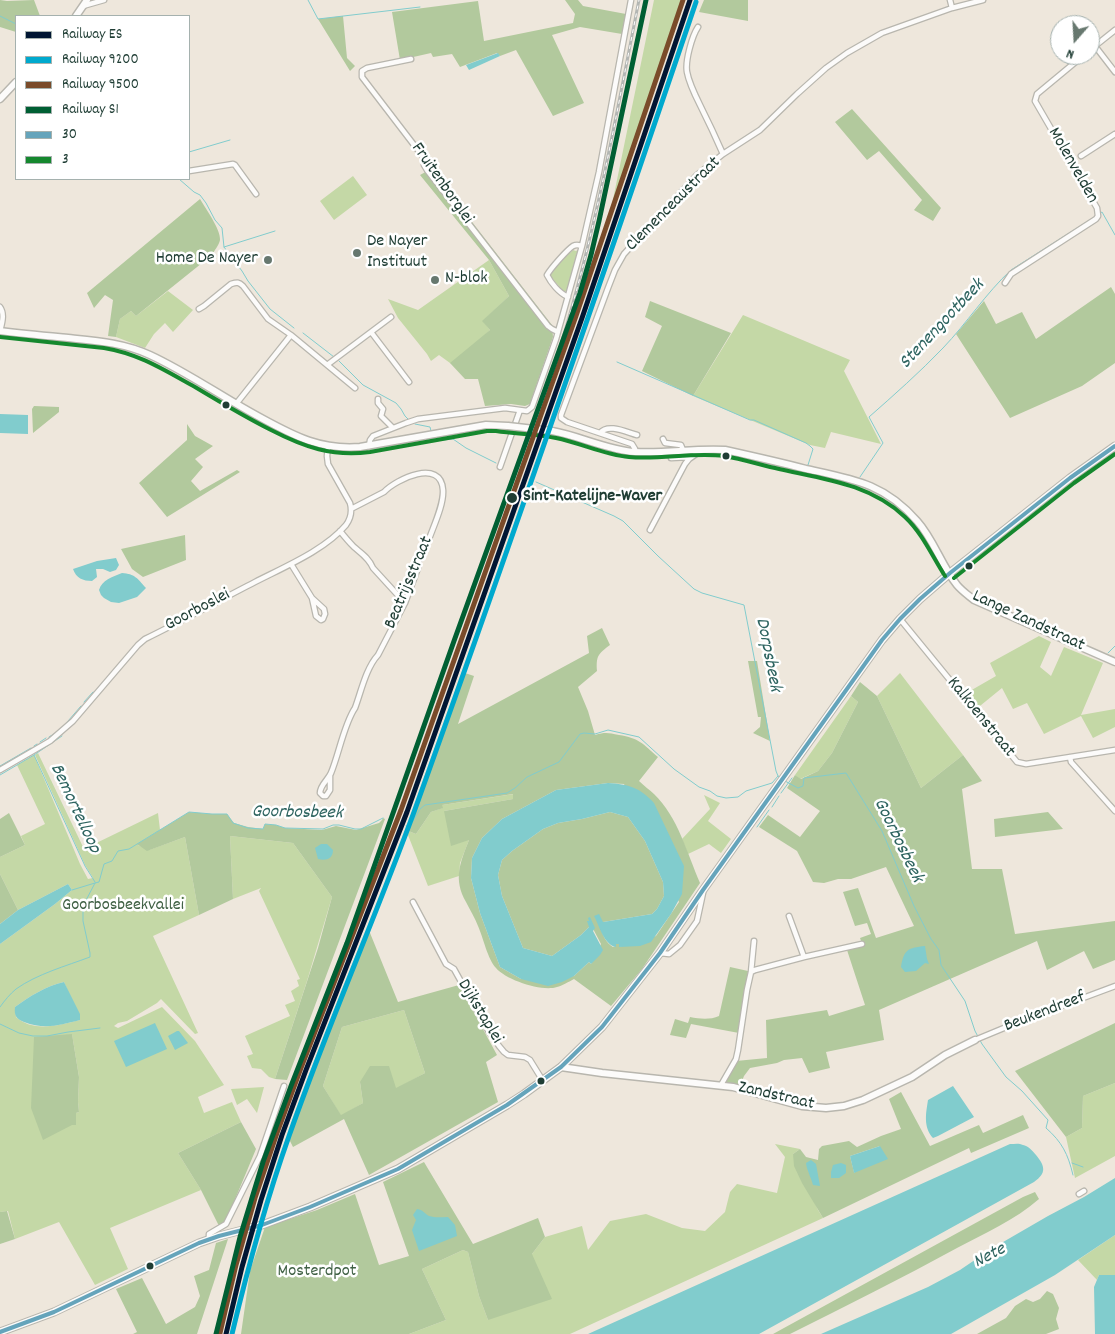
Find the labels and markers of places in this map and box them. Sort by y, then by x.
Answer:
place label: De Nayer Instituut [367,232,428,274]
marker: De Nayer Instituut [351,247,363,259]
place label: Home De Nayer [156,249,258,271]
marker: Home De Nayer [262,254,274,266]
place label: N-blok [445,269,488,291]
marker: N-blok [429,274,441,286]
unlabelled marker [221,400,231,410]
unlabelled marker [721,451,731,461]
place label: Sint-Katelijne-Waver [523,487,662,509]
marker: Sint-Katelijne-Waver [505,491,519,505]
unlabelled marker [964,561,974,571]
unlabelled marker [536,1076,546,1086]
unlabelled marker [145,1261,155,1271]

